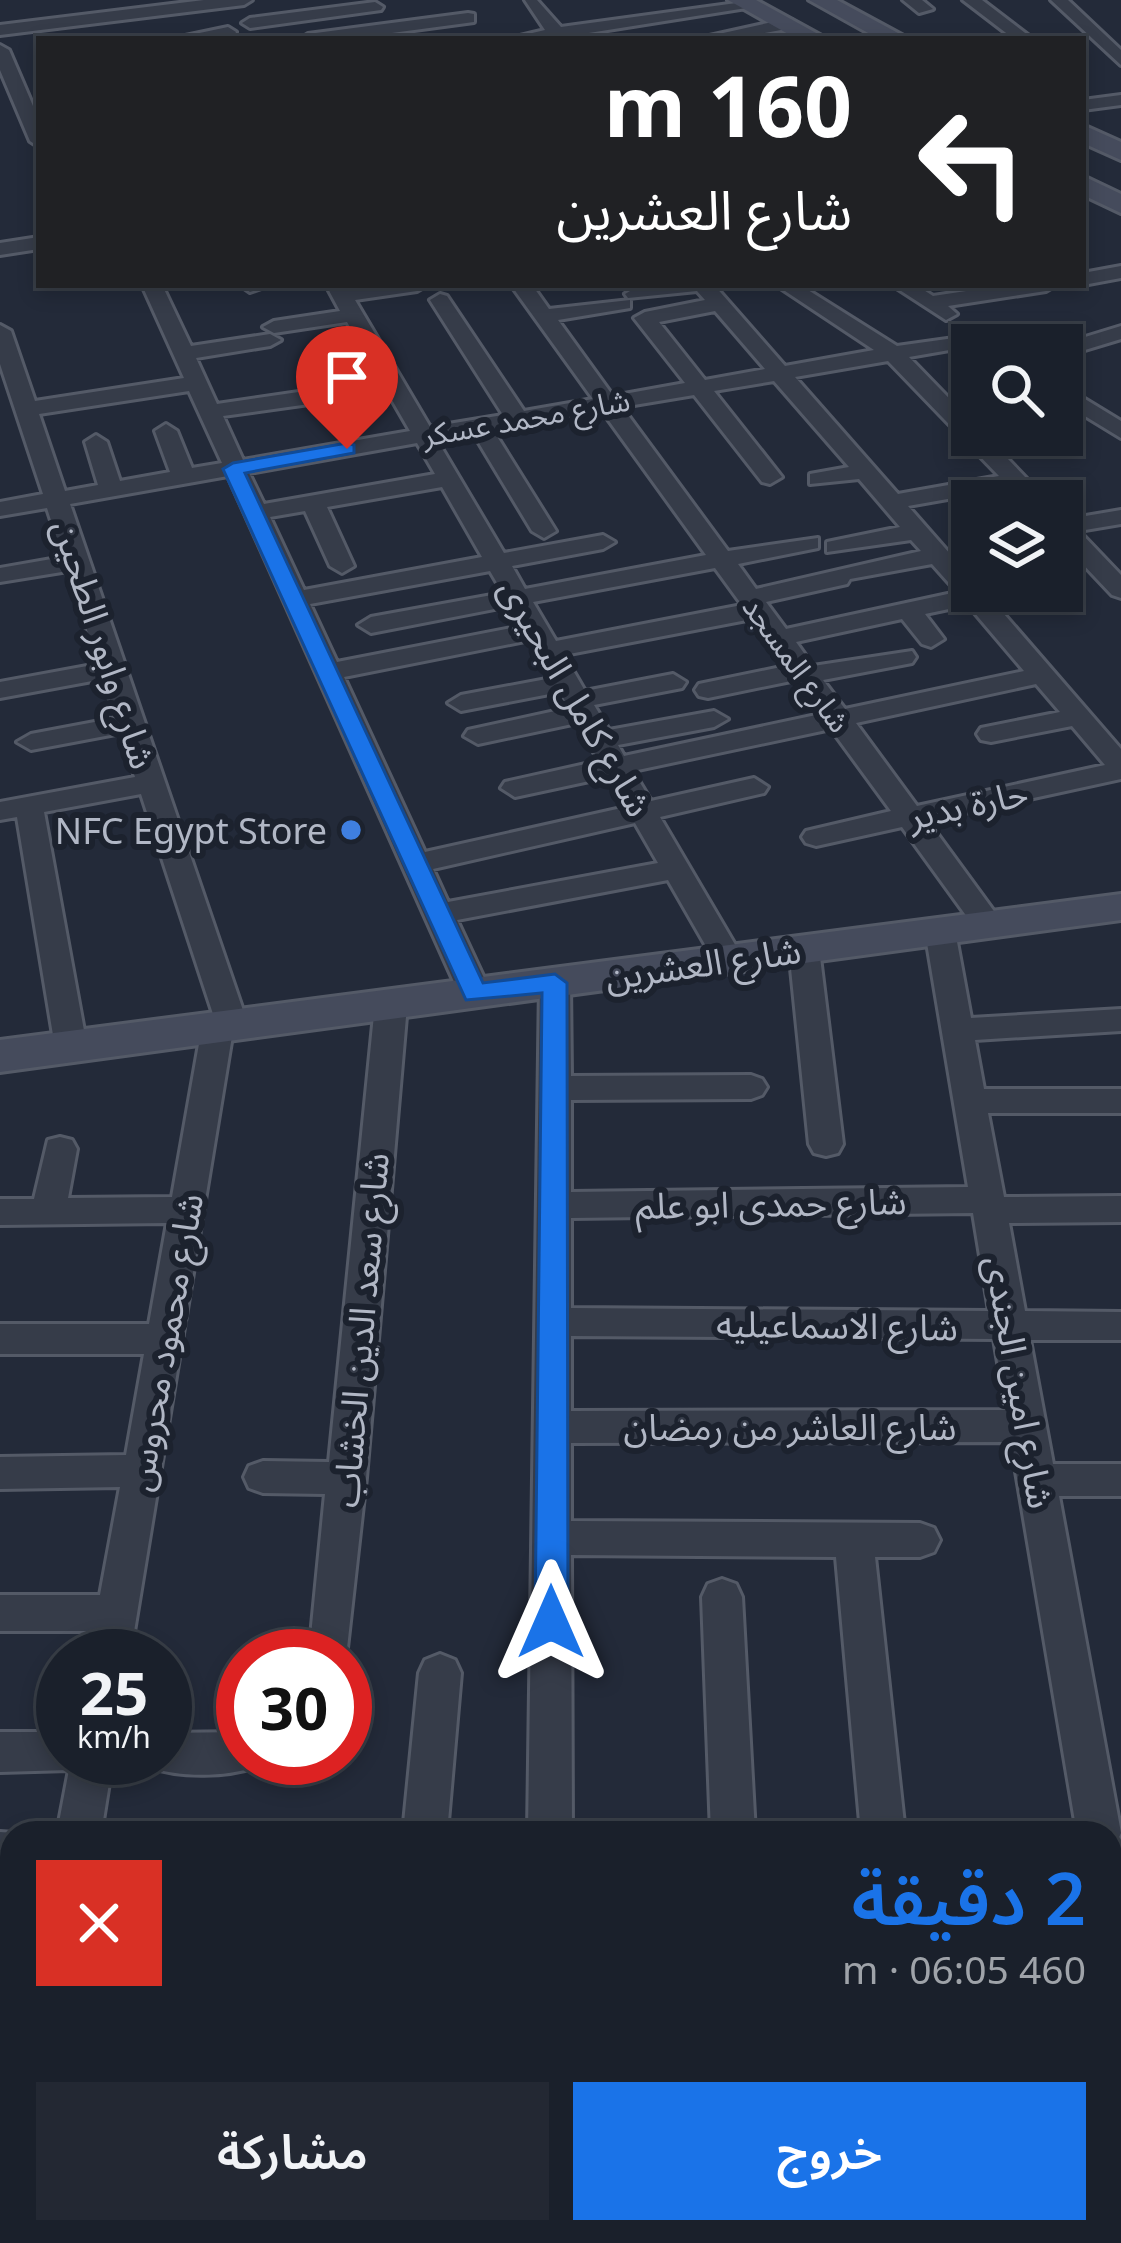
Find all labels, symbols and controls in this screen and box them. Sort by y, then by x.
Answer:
text: 160 m [604,47,852,162]
icon: left [894,84,1050,240]
text: شارع العشرين [556,172,852,246]
map controls [951,324,1083,612]
button: search [951,324,1083,456]
pin [296,326,398,449]
icon: arrive [314,344,380,410]
street label: شارع محمد عسكر [418,379,633,459]
button: layers [951,480,1083,612]
street label: شارع وابور الطحين [39,513,168,776]
street label: شارع كامل البحيرى [485,569,664,827]
street label: شارع المسجد [731,588,860,742]
street label: حارة بدير [903,767,1032,841]
place label: NFC Egypt Store [55,806,327,855]
marker: NFC Egypt Store [338,817,364,843]
street label: شارع العشرين [602,925,804,1004]
street label: شارع سعد الدين الخشاب [320,1150,403,1510]
street label: شارع حمدى ابو علم [635,1176,907,1234]
street label: شارع محمود محروس [114,1189,217,1495]
street label: شارع امين الجندى [971,1252,1066,1513]
street label: شارع الاسماعيليه [716,1298,958,1355]
street label: شارع العاشر من رمضان [623,1402,957,1454]
position arrow [488,1559,614,1685]
speed limit sign: 30 [216,1629,372,1785]
text: 25 [80,1651,148,1733]
text: km/h [77,1716,151,1757]
text: 2 دقيقة [851,1848,1086,1946]
button: close [36,1860,162,1986]
text: 460 m · 06:05 [842,1942,1086,1995]
button: مشاركة [36,2082,549,2220]
button: خروج [573,2082,1086,2220]

